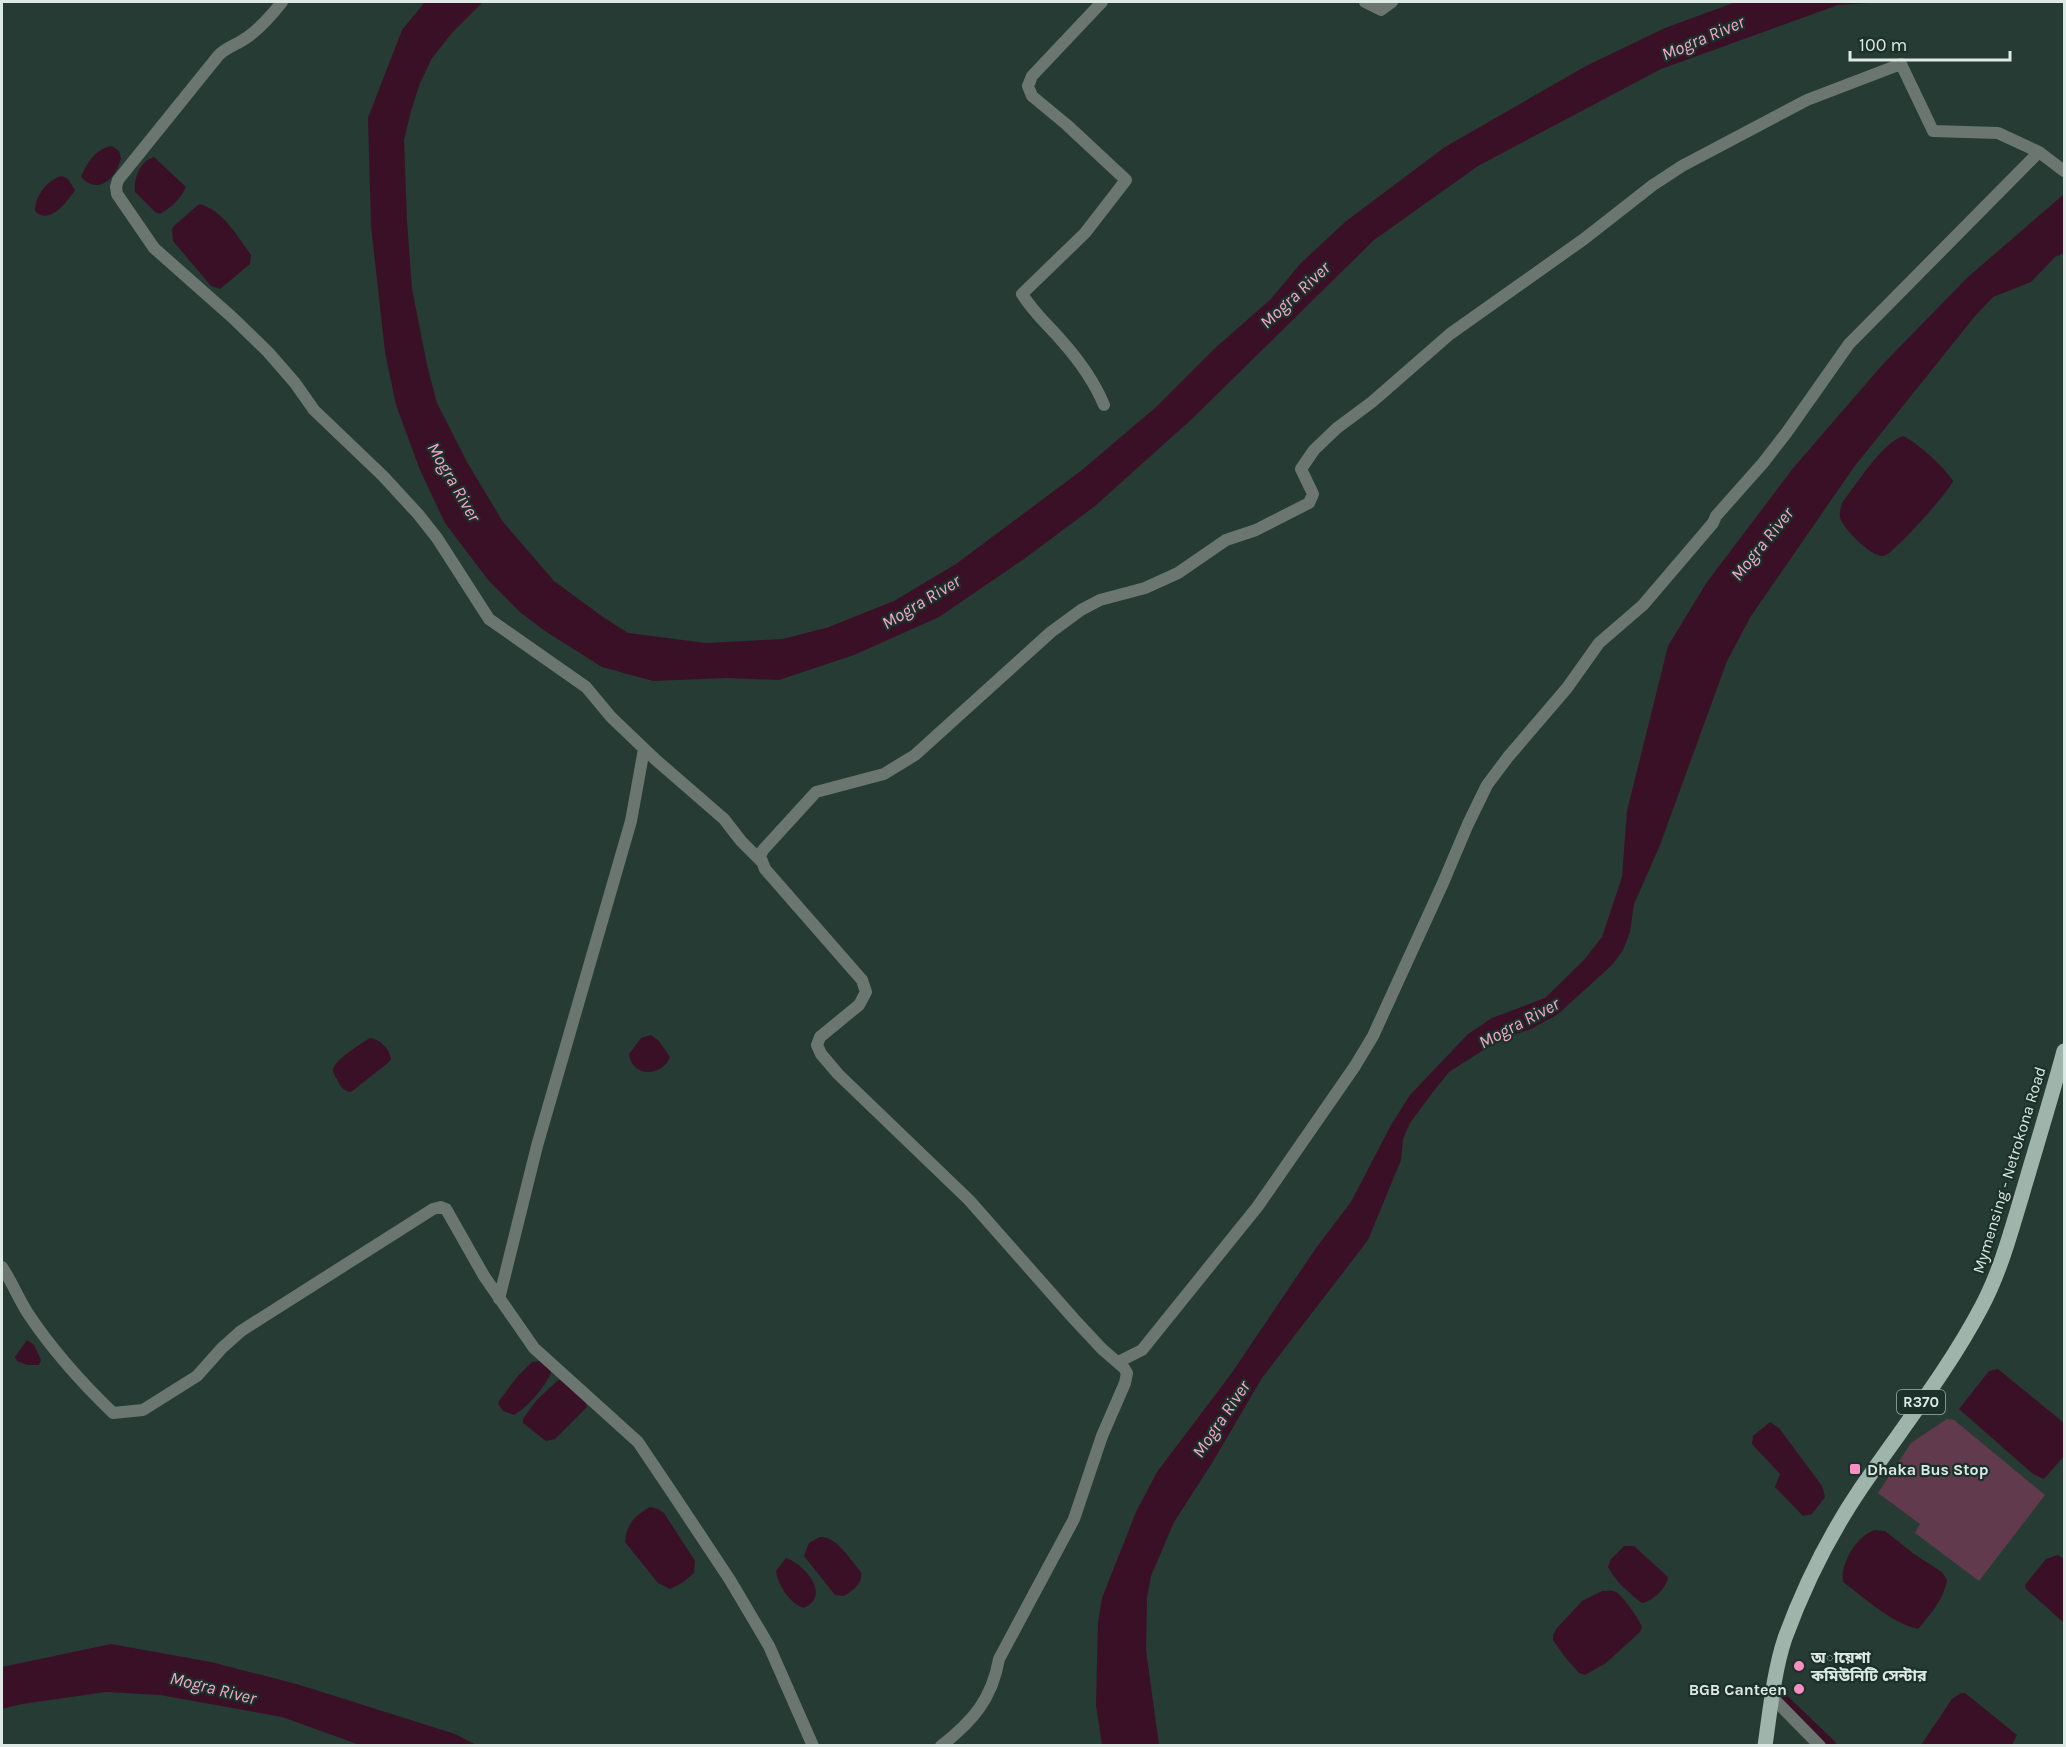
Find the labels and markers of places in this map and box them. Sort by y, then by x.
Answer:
place label: Dhaka Bus Stop [1867,1460,1989,1479]
marker: Dhaka Bus Stop [1848,1462,1862,1476]
place label: অায়েশা কমিউনিটি সেন্টার [1810,1648,1927,1685]
marker: অায়েশা কমিউনিটি সেন্টার [1792,1659,1806,1673]
place label: BGB Canteen [1689,1680,1787,1699]
marker: BGB Canteen [1792,1682,1806,1696]

